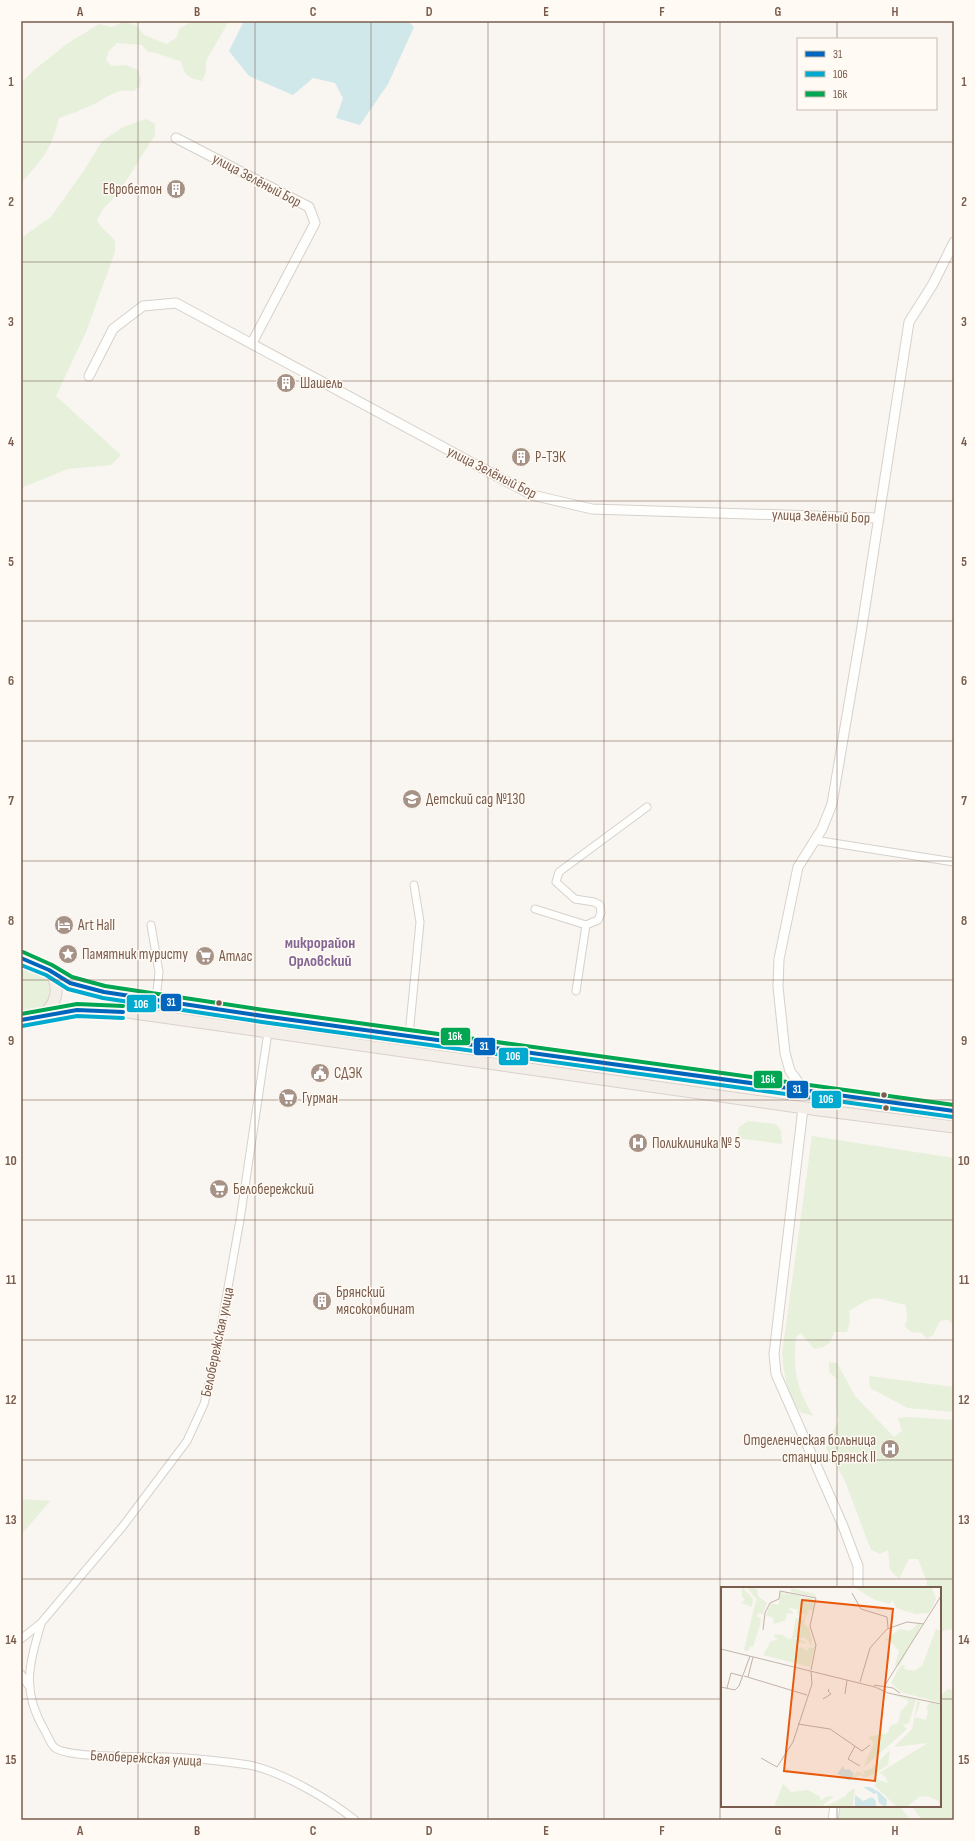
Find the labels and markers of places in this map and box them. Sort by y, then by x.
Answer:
building icon: Евробетон [165,178,187,200]
place label: Евробетон [103,180,162,199]
building icon: Шашель [275,372,297,394]
place label: Шашель [300,374,343,393]
building icon: Р-ТЭК [510,446,532,468]
place label: Р-ТЭК [535,448,566,467]
school or university icon: Детский сад №130 [401,788,423,810]
place label: Детский сад №130 [426,790,525,809]
hotel icon: Art Hall [53,914,75,936]
place label: Art Hall [77,916,115,935]
place icon: Памятник туристу [57,943,79,965]
place label: Памятник туристу [82,945,188,964]
supermarket icon: Атлас [194,945,216,967]
place label: Атлас [218,947,253,966]
unlabelled marker [214,998,224,1008]
public building icon: СДЭК [309,1062,331,1084]
place label: СДЭК [334,1064,362,1083]
supermarket icon: Гурман [277,1087,299,1109]
place label: Гурман [302,1089,338,1108]
unlabelled marker [879,1090,889,1100]
unlabelled marker [881,1103,891,1113]
hospital icon: Поликлиника № 5 [627,1132,649,1154]
place label: Поликлиника № 5 [652,1134,741,1153]
supermarket icon: Белобережский [208,1178,230,1200]
place label: Белобережский [233,1180,314,1199]
place label: Брянский мясокомбинат [336,1283,415,1319]
building icon: Брянский мясокомбинат [311,1290,333,1312]
place label: Отделенческая больница станции Брянск II [743,1431,876,1467]
hospital icon: Отделенческая больница станции Брянск II [879,1438,901,1460]

